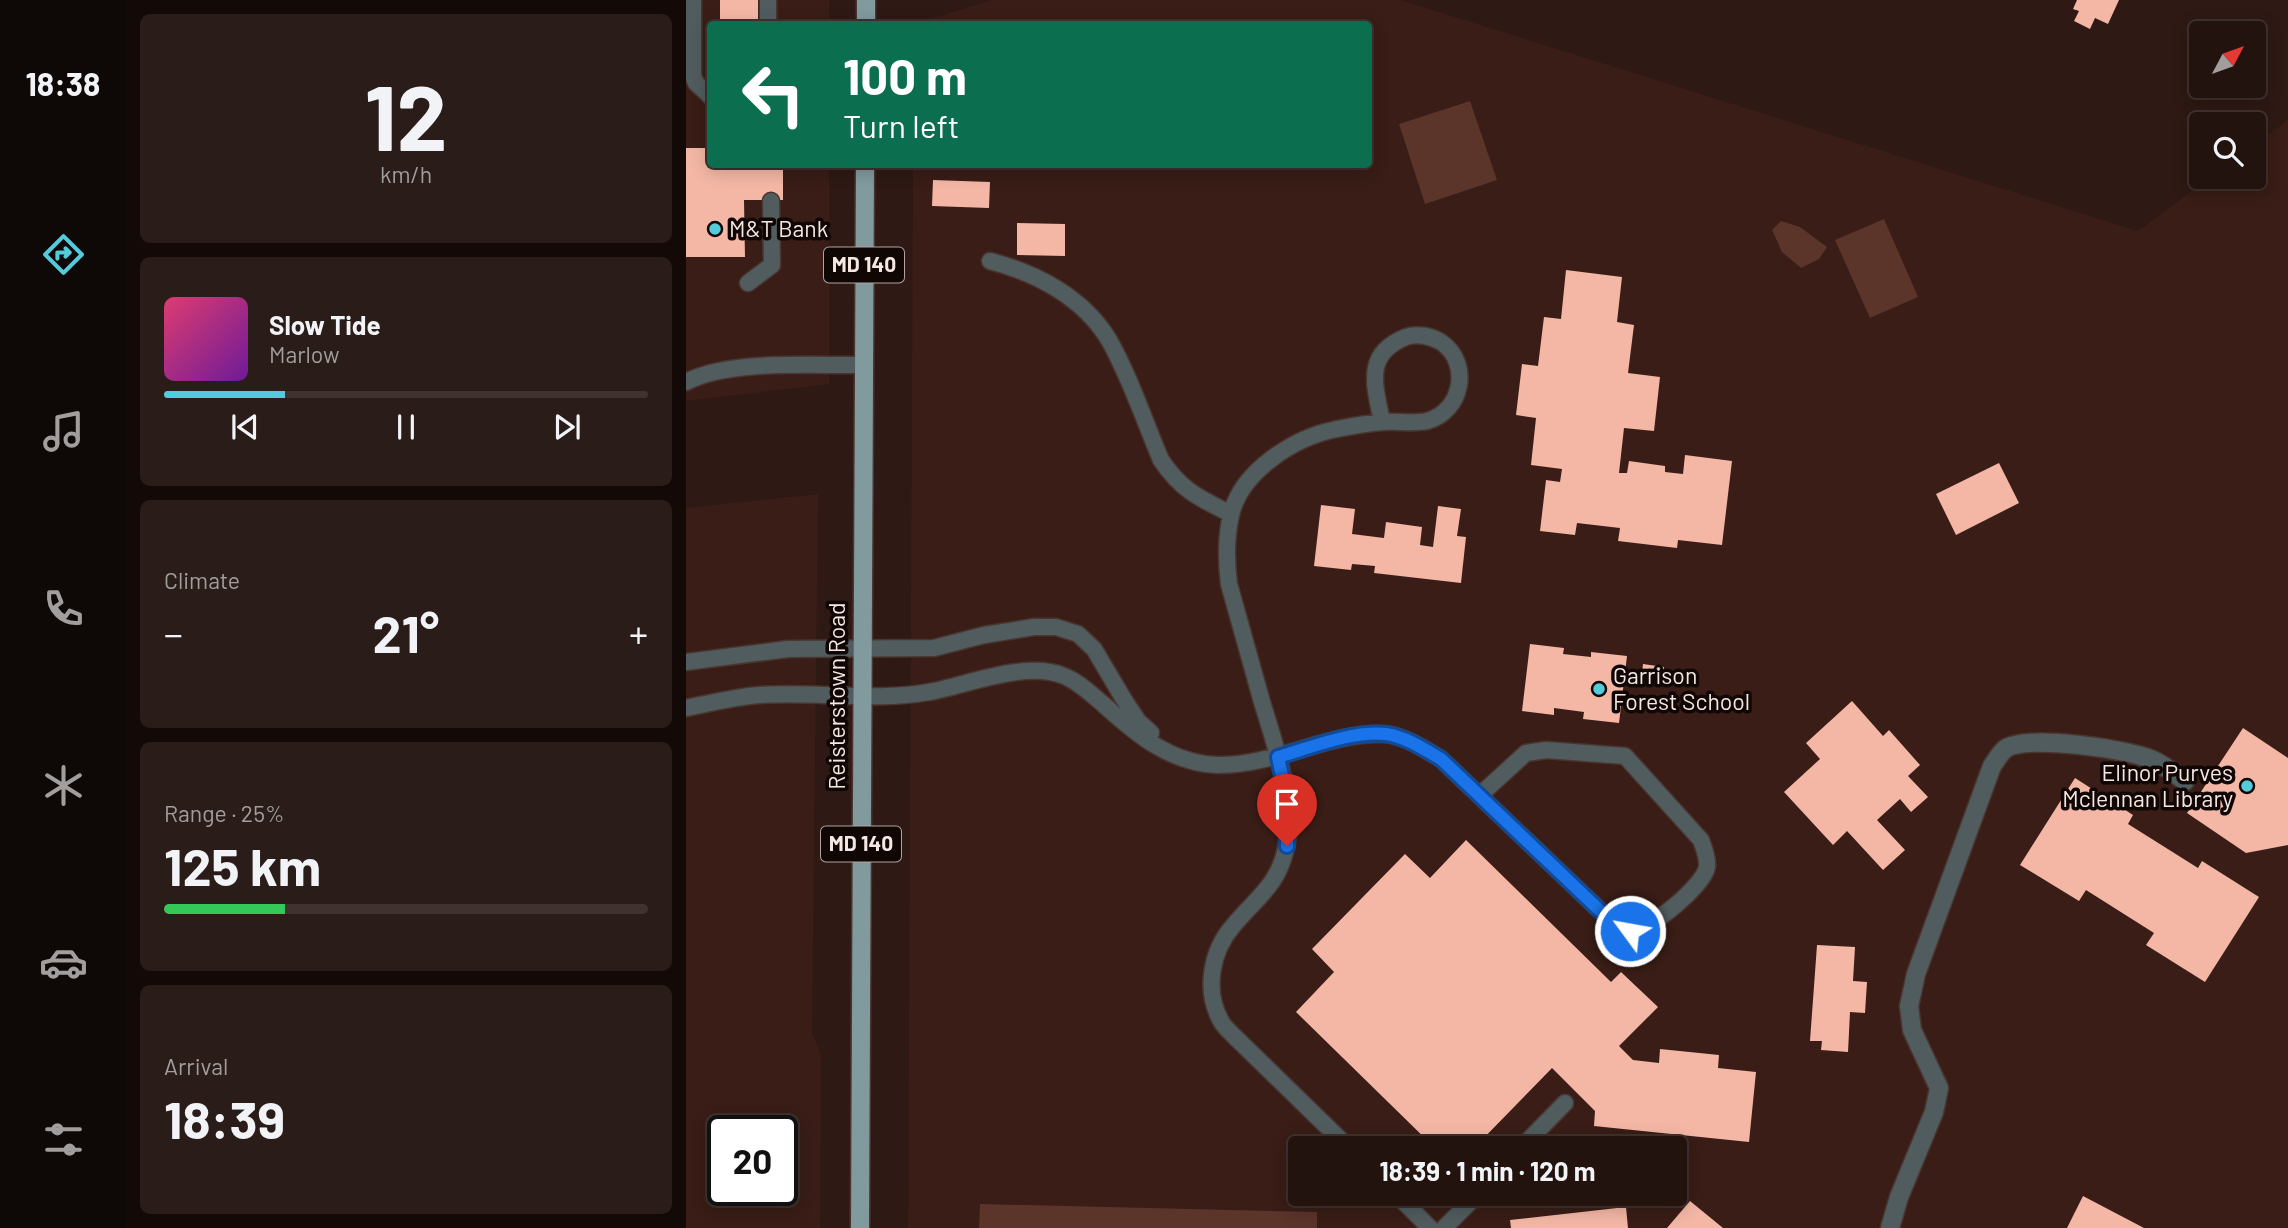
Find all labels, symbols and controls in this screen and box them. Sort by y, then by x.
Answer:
north arrow [2189,21,2266,98]
map controls [2189,21,2266,189]
text: 100 m [843,46,967,105]
icon: left [728,49,819,140]
text: 12 [364,60,448,169]
text: 18:38 [26,64,100,102]
text: Turn left [843,106,960,144]
button: search [2189,112,2266,189]
text: km/h [380,160,432,188]
place label: M&T Bank [729,214,828,242]
marker: M&T Bank [707,221,723,237]
icon: directions [39,230,88,279]
road number: MD 140 [824,247,904,282]
text: Slow Tide [269,309,381,340]
text: Marlow [269,340,340,368]
icon: music [39,407,88,456]
icon: previous [226,408,264,446]
icon: pause [387,408,425,446]
icon: next [548,408,586,446]
text: Climate [164,566,240,594]
icon: phone [39,584,88,633]
text: 21° [373,601,439,663]
street label: Reisterstown Road [822,602,850,790]
text: − [164,610,183,656]
text: + [629,610,648,656]
place label: Garrison Forest School [1613,661,1750,715]
marker: Garrison Forest School [1591,681,1607,697]
place label: Elinor Purves Mclennan Library [2062,758,2233,812]
icon: climate [39,761,88,810]
pin [1257,774,1317,846]
marker: Elinor Purves Mclennan Library [2239,778,2255,794]
icon: arrive [1268,785,1306,823]
text: Range · 25% [164,799,284,827]
road number: MD 140 [821,826,901,862]
text: 125 km [164,834,321,896]
position arrow [1593,894,1667,968]
icon: car [39,938,88,987]
text: Arrival [164,1052,228,1080]
text: 18:39 [164,1087,285,1149]
icon: filters [39,1115,88,1164]
speed limit sign: 20 [707,1115,798,1206]
text: 18:39 · 1 min · 120 m [1379,1155,1596,1186]

